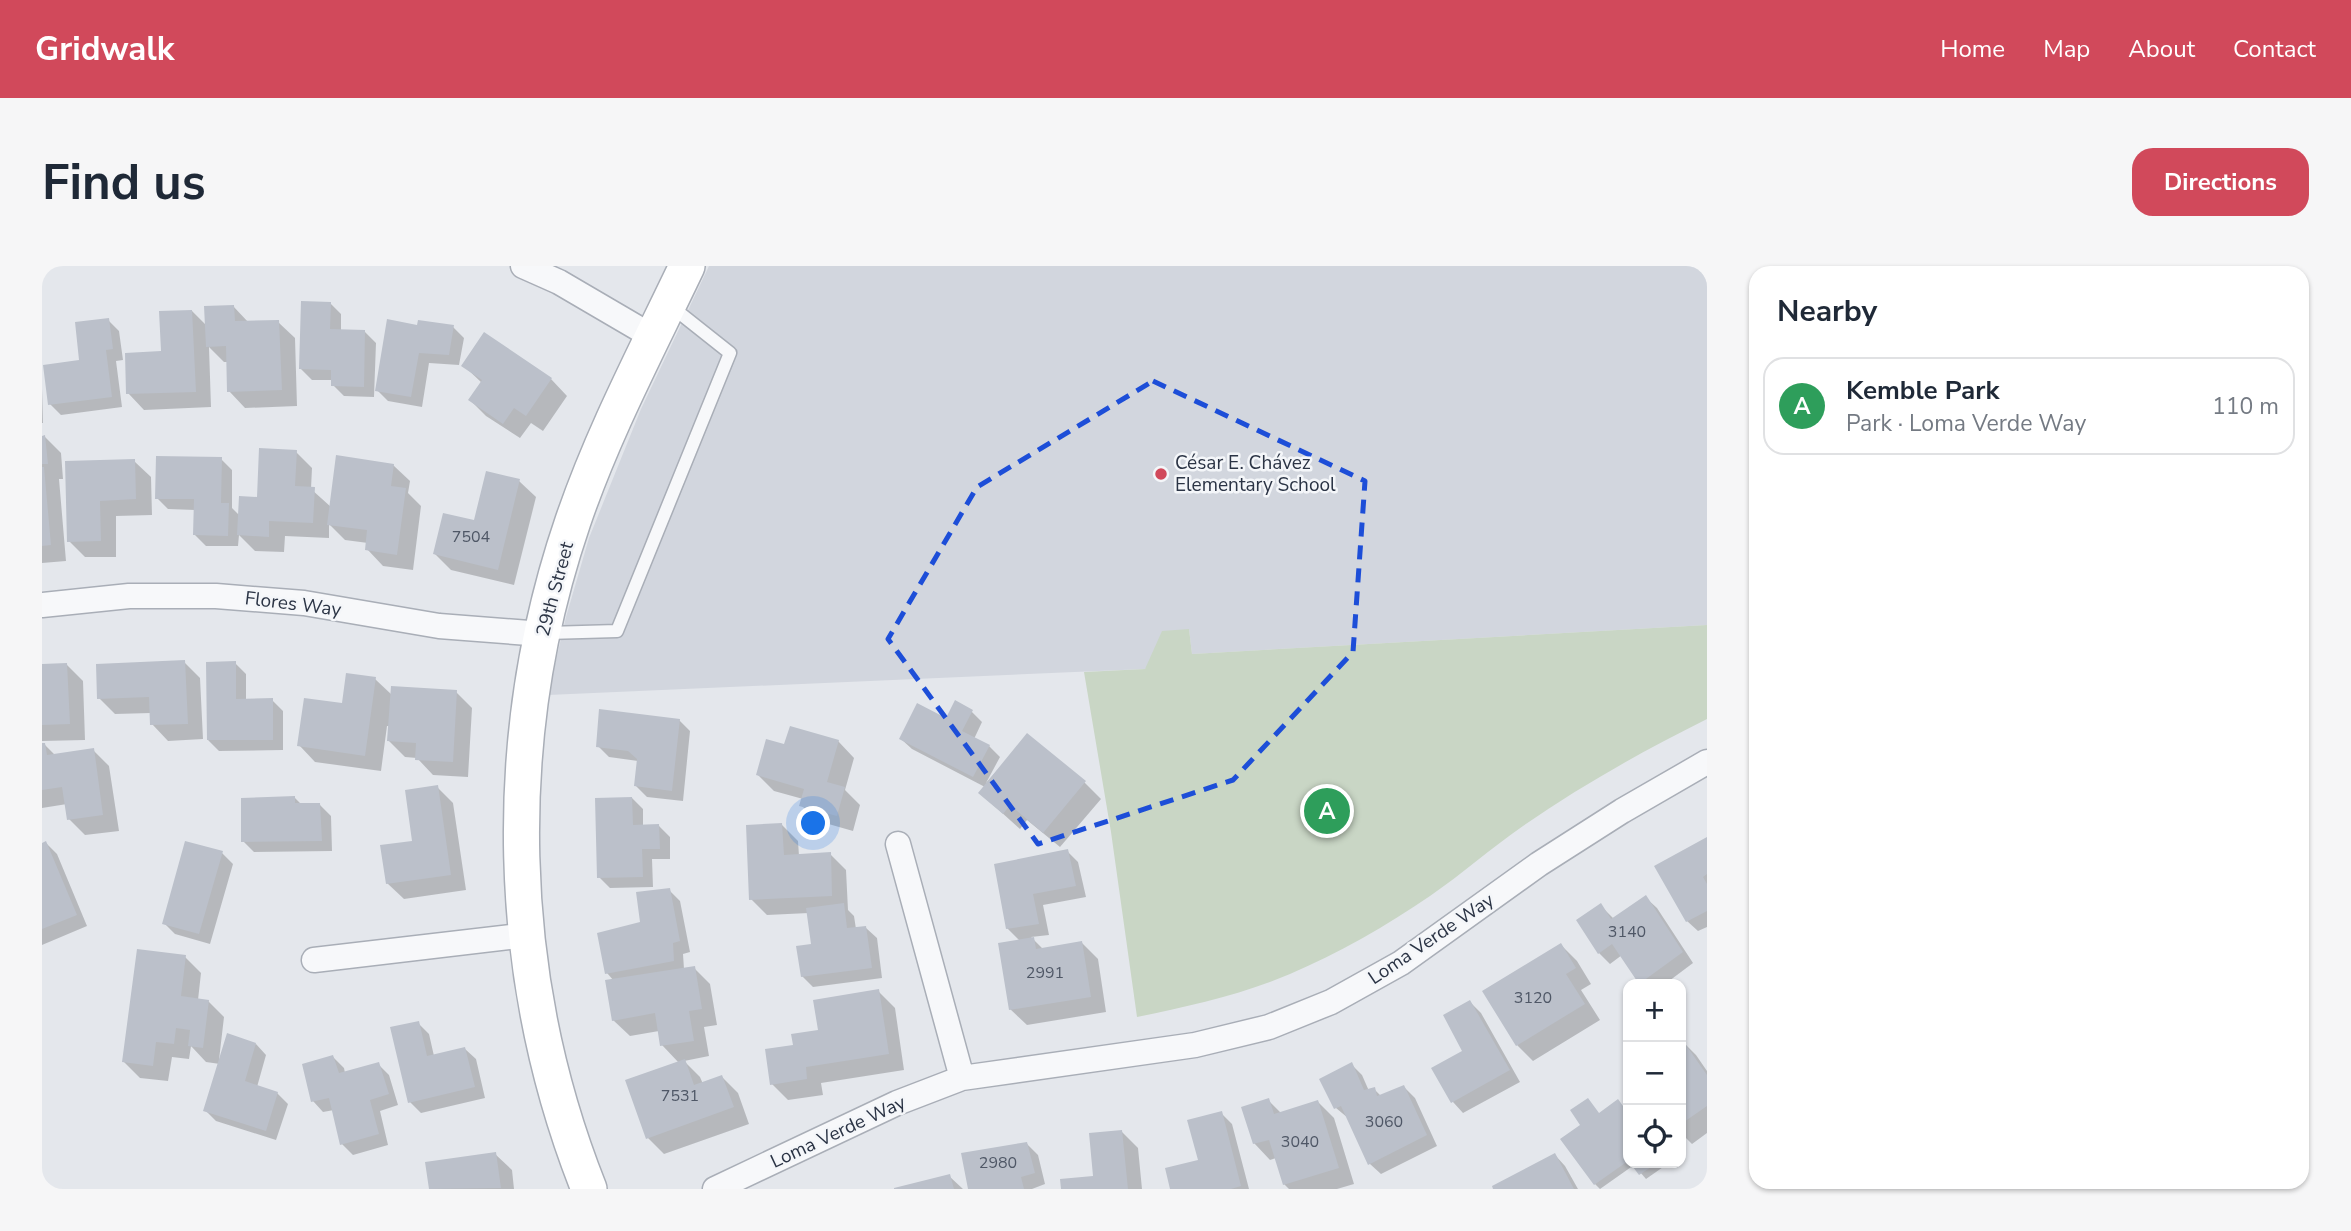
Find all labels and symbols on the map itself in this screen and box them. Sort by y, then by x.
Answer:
place label: César E. Chávez Elementary School [1175,450,1336,498]
marker: César E. Chávez Elementary School [1153,466,1169,482]
house number: 7504 [452,526,491,548]
street label: 29th Street [530,538,580,639]
street label: Flores Way [243,585,343,623]
pin: A [1304,785,1350,837]
your location [796,806,830,840]
street label: Loma Verde Way [1363,887,1499,991]
house number: 3140 [1608,921,1646,943]
house number: 2991 [1026,962,1064,984]
house number: 3120 [1514,987,1552,1009]
house number: 7531 [661,1085,699,1107]
street label: Loma Verde Way [766,1089,910,1175]
house number: 3060 [1365,1111,1403,1133]
house number: 3040 [1281,1131,1319,1153]
house number: 2980 [979,1152,1017,1174]

